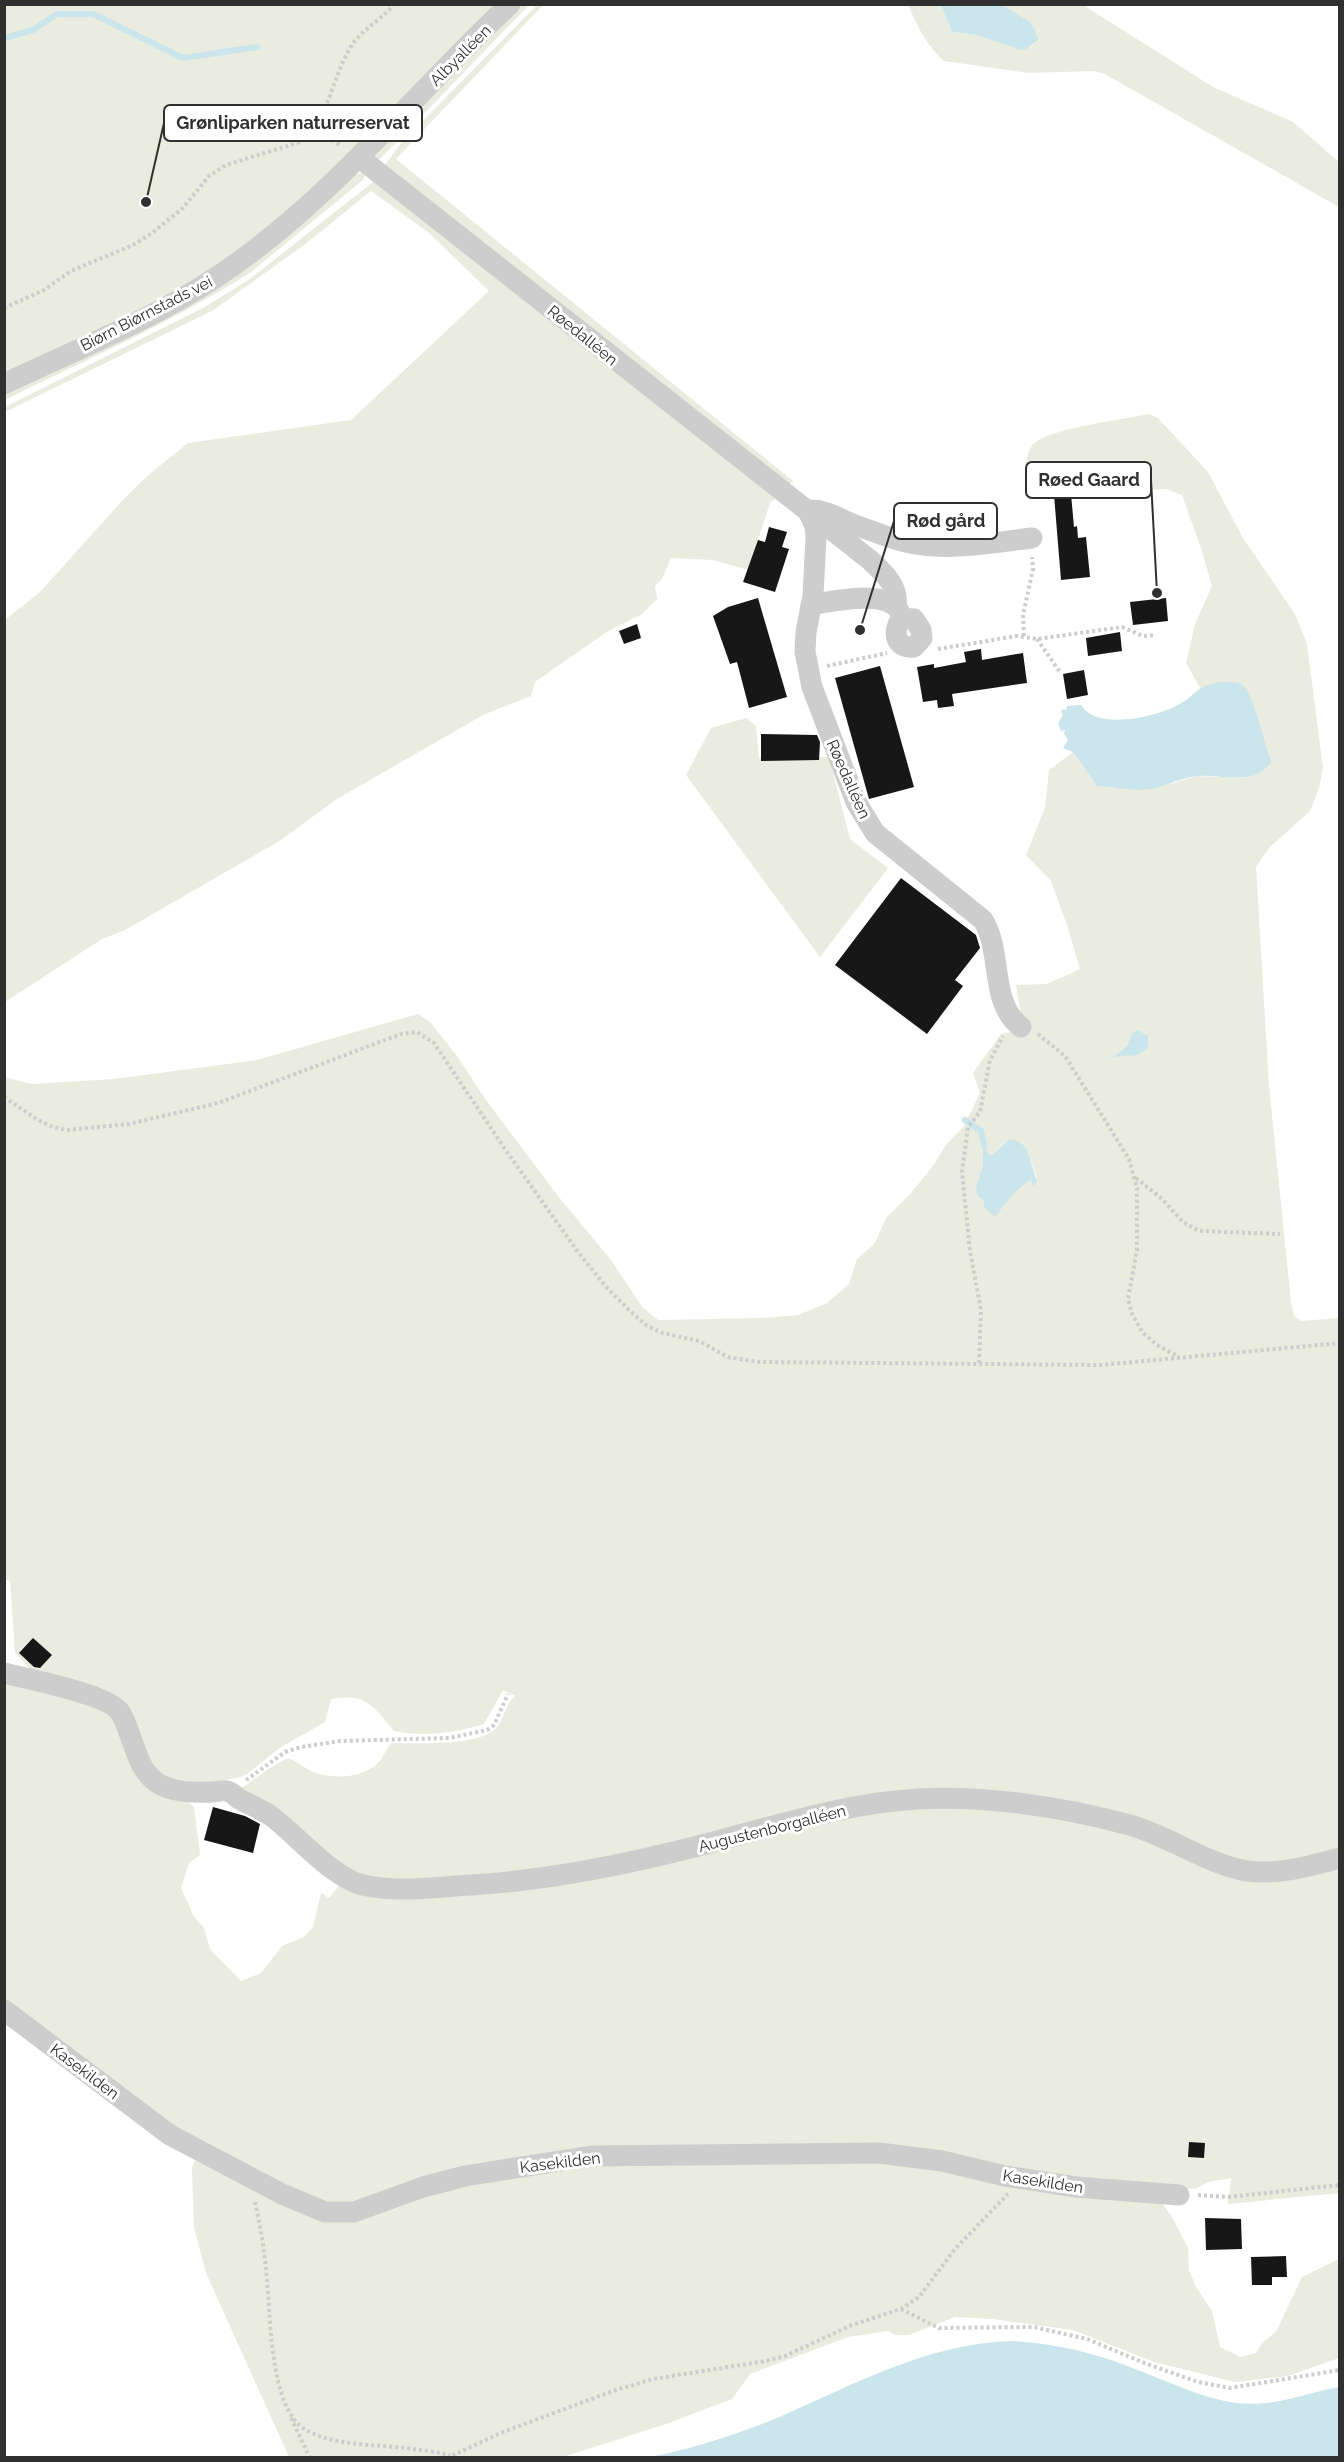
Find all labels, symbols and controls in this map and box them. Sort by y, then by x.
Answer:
street label: Albyalléen [426,21,495,90]
callout: Grønliparken naturreservat [164,105,422,141]
text: Grønliparken naturreservat [176,112,410,133]
street label: Biørn Biørnstads vei [77,272,215,355]
street label: Røedalléen [544,301,622,369]
callout: Røed Gaard [1026,462,1151,498]
text: Røed Gaard [1038,469,1140,490]
callout: Rød gård [894,503,997,539]
text: Rød gård [907,510,985,531]
street label: Røedalléen [823,737,874,822]
street label: Augustenborgalléen [696,1801,848,1856]
street label: Kasekilden [47,2039,123,2103]
street label: Kasekilden [519,2148,601,2177]
street label: Kasekilden [1001,2166,1084,2197]

